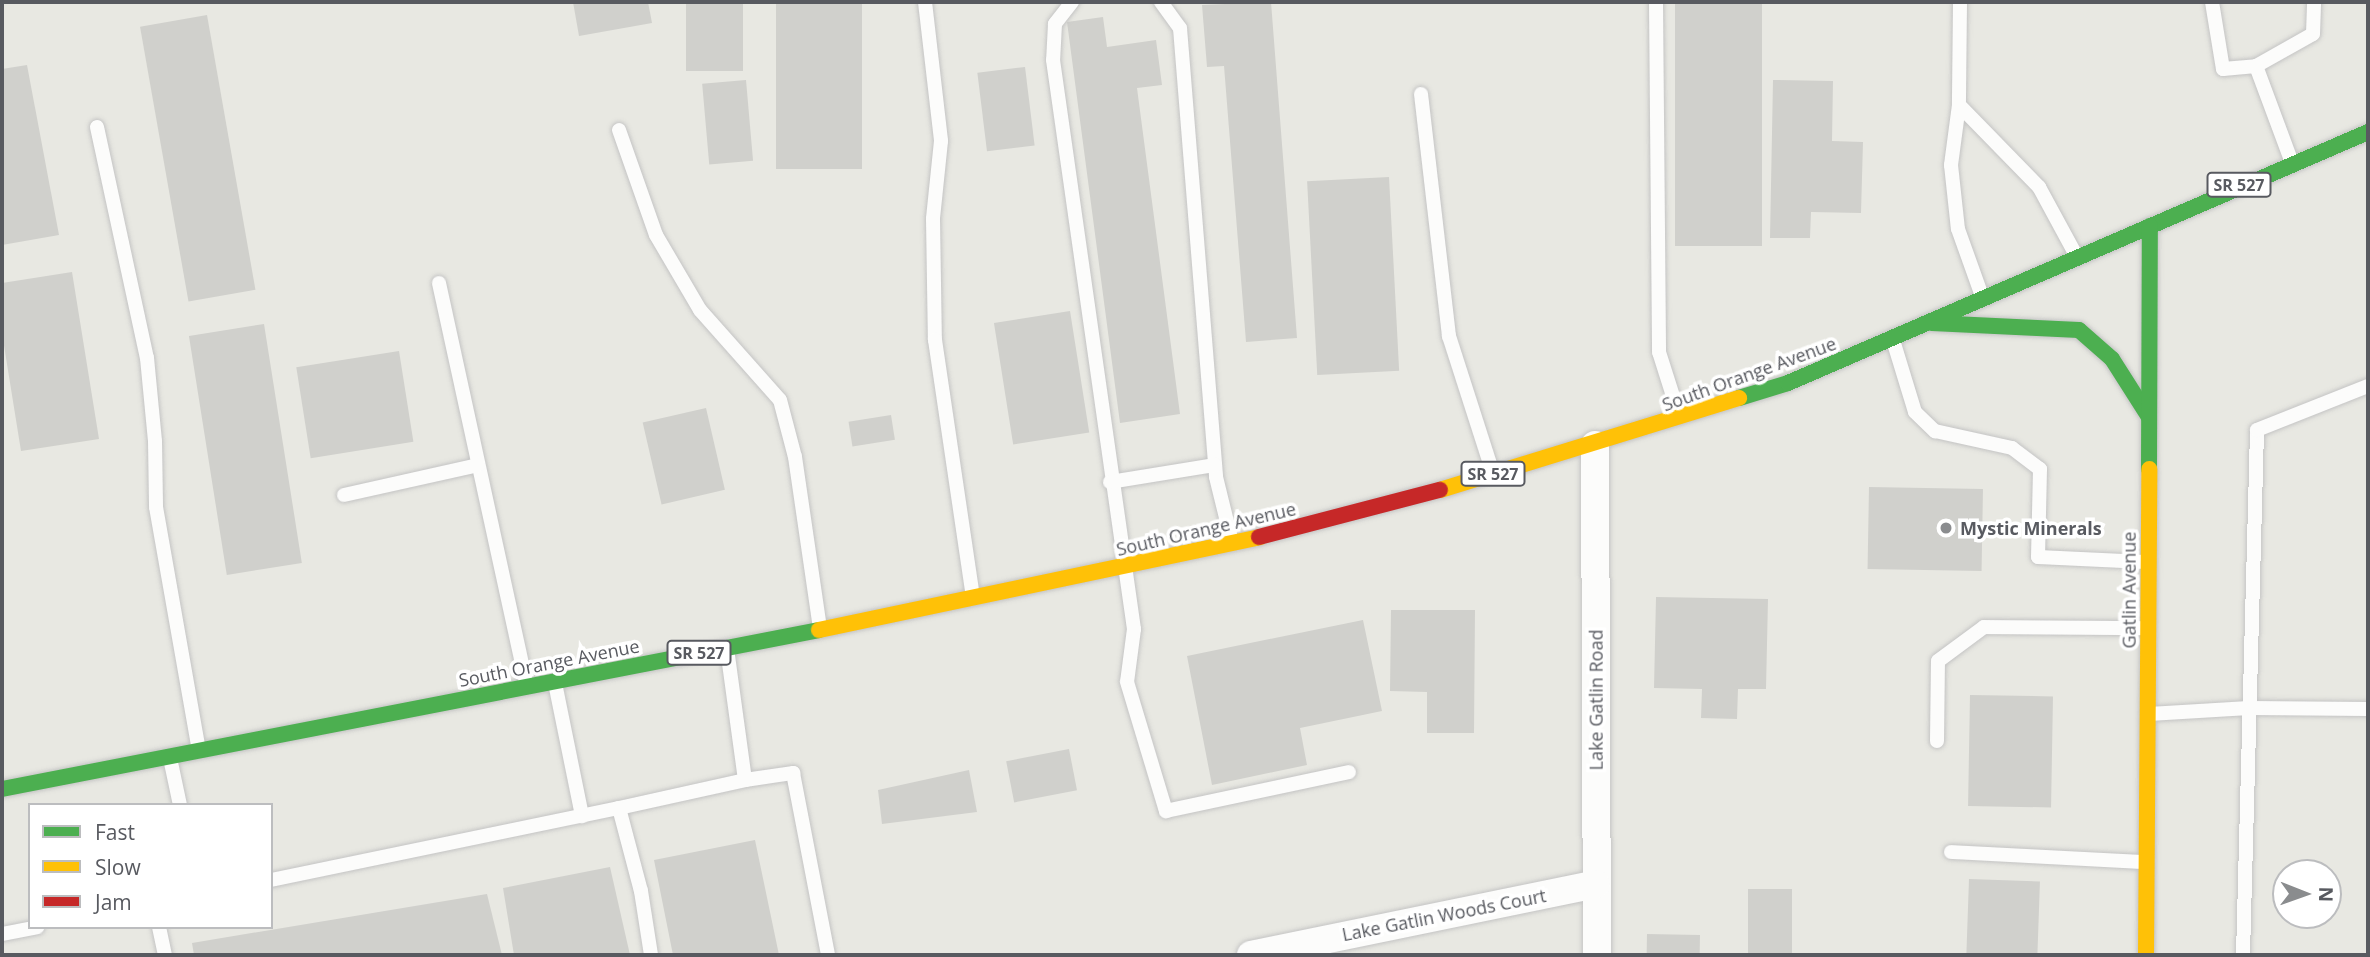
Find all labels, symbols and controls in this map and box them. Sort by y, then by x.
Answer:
road number: SR 527 [2206,172,2272,197]
street label: South Orange Avenue [1659,332,1839,416]
road number: SR 527 [1460,461,1526,486]
street label: South Orange Avenue [1114,498,1298,560]
place label: Mystic Minerals [1960,517,2102,539]
marker: Mystic Minerals [1938,520,1954,536]
street label: Gatlin Avenue [2118,532,2140,648]
street label: Lake Gatlin Road [1585,630,1607,770]
street label: South Orange Avenue [457,635,641,691]
road number: SR 527 [666,640,732,666]
legend [28,803,273,929]
text: Fast [95,818,135,846]
text: Slow [95,853,141,881]
north arrow [2272,859,2342,929]
street label: Lake Gatlin Woods Court [1340,885,1548,945]
text: N [2313,886,2339,902]
text: Jam [95,888,132,916]

